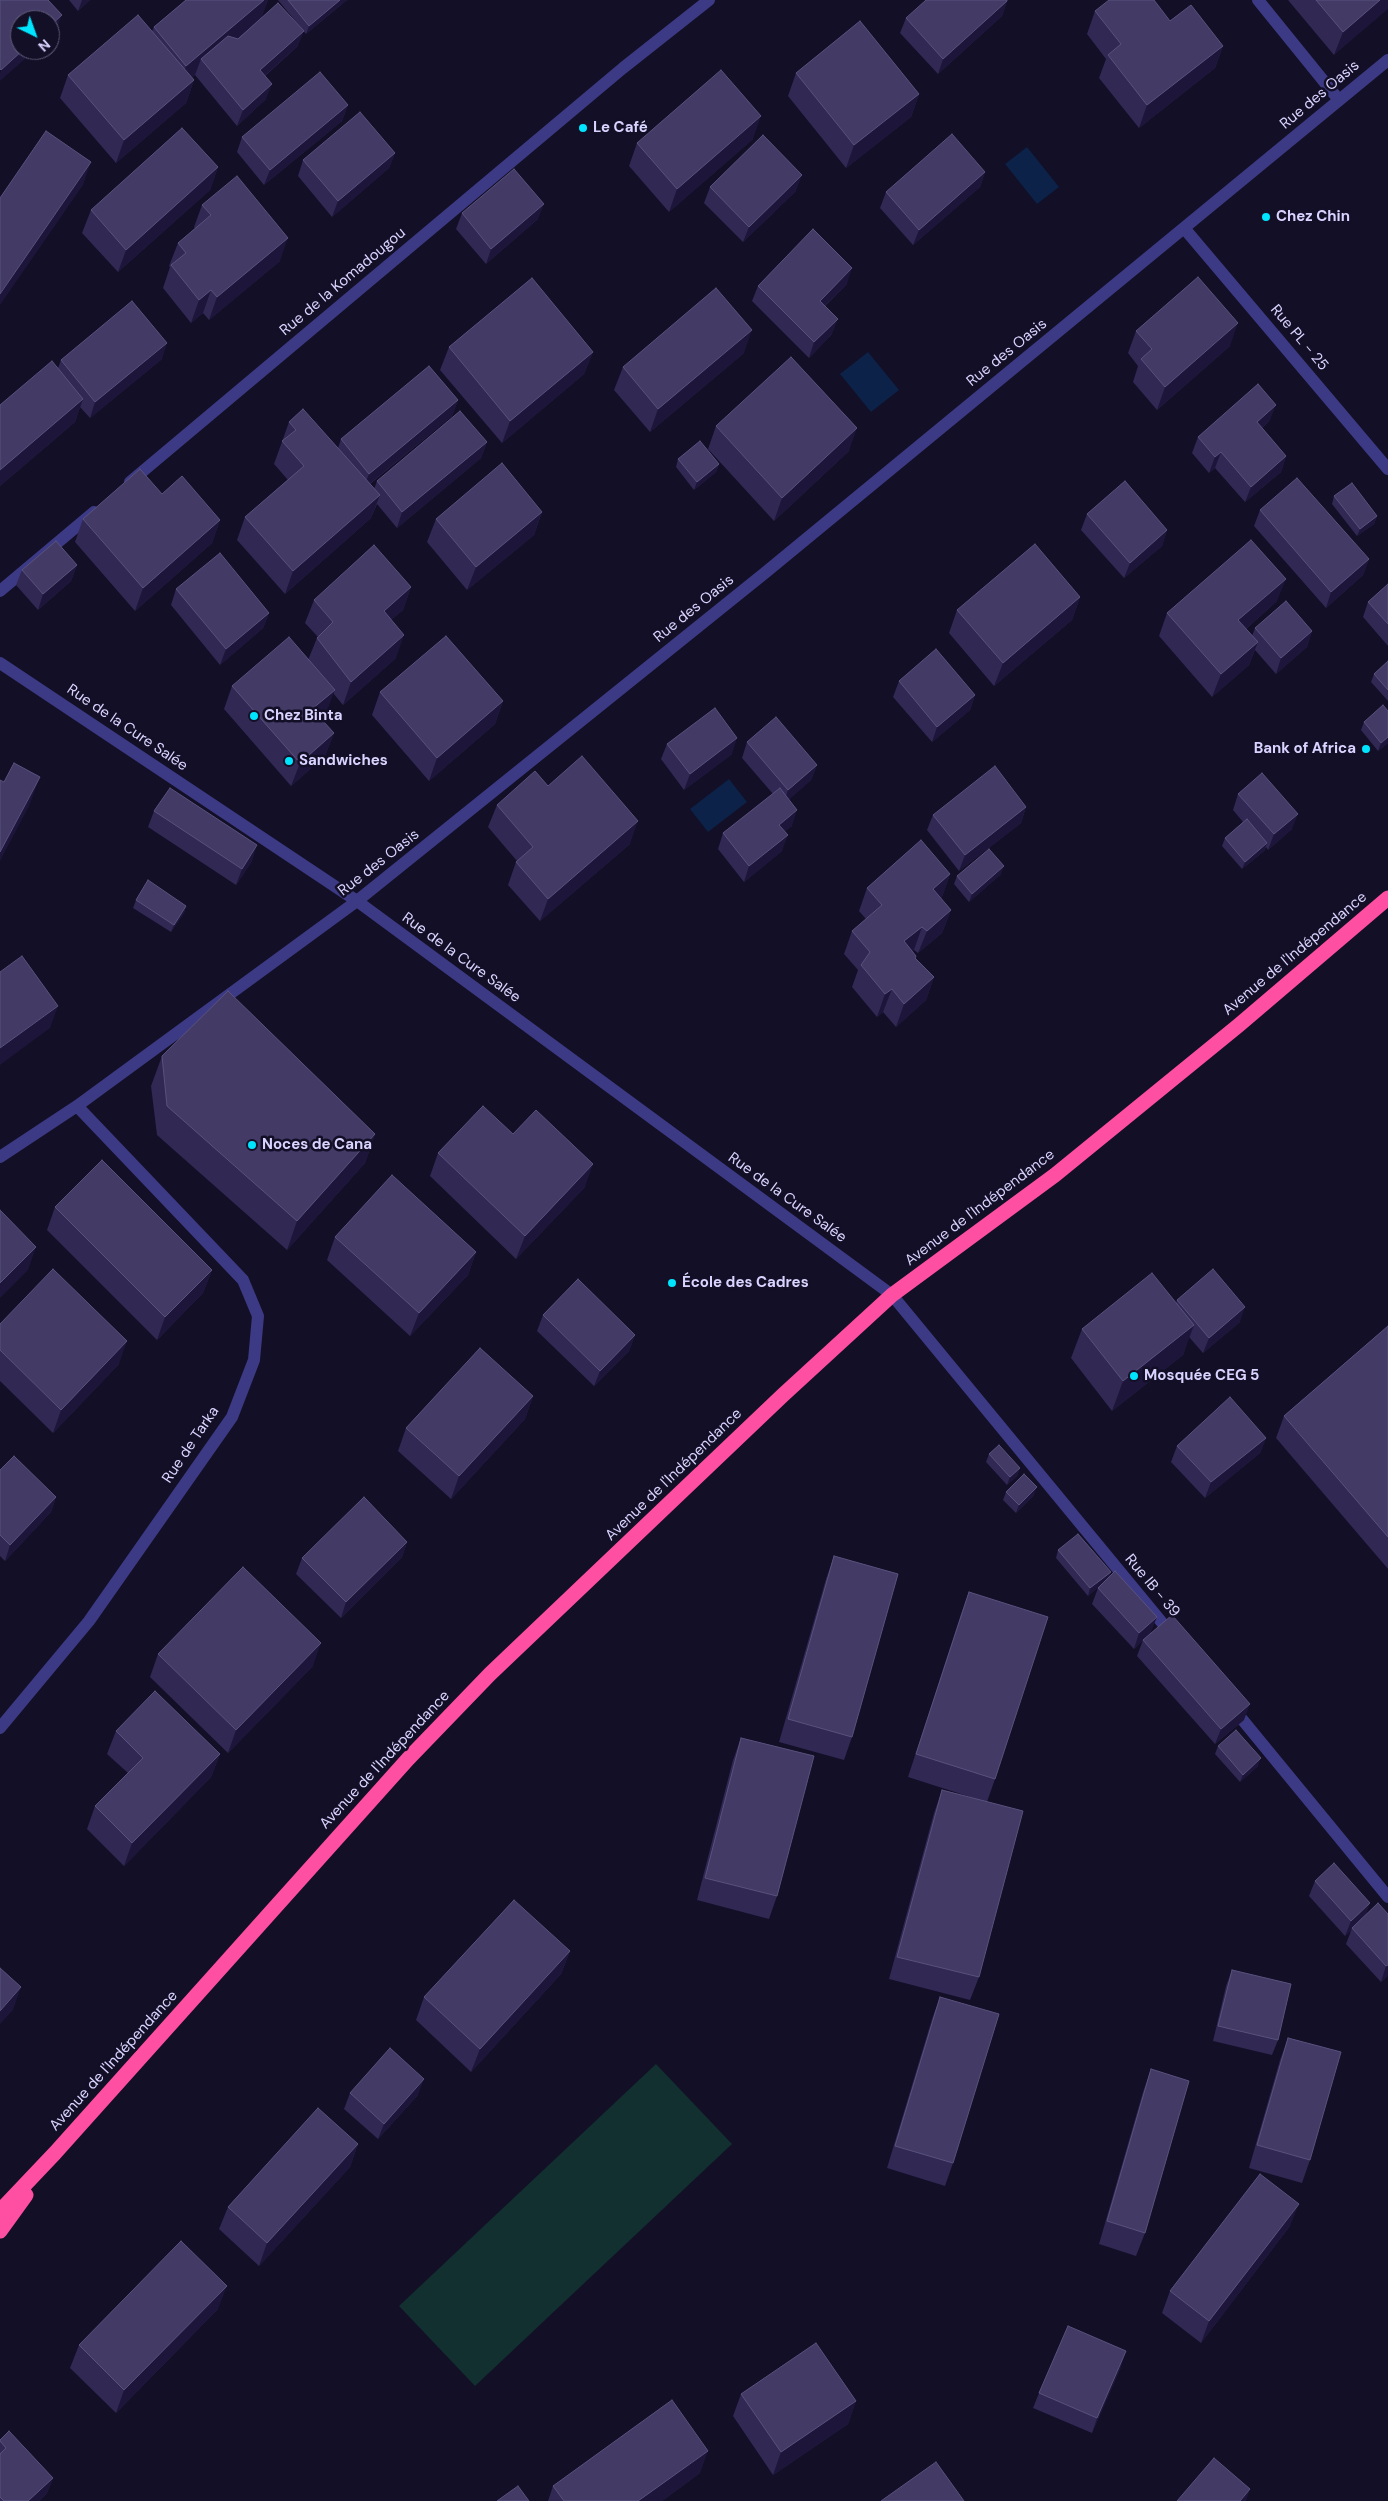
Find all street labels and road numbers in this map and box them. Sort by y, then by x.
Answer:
street label: Rue des Oasis [1277,57,1363,133]
street label: Rue de la Komadougou [276,224,410,340]
street label: Rue PL - 25 [1266,301,1332,375]
street label: Rue des Oasis [963,315,1051,391]
street label: Rue des Oasis [650,571,738,647]
street label: Rue de la Cure Salée [63,681,191,775]
street label: Rue des Oasis [335,826,423,900]
street label: Avenue de l'Indépendance [1219,888,1371,1020]
street label: Rue de la Cure Salée [398,909,524,1007]
street label: Avenue de l'Indépendance [902,1146,1058,1270]
street label: Rue de la Cure Salée [724,1149,850,1247]
street label: Rue de Tarka [159,1403,223,1487]
street label: Avenue de l'Indépendance [602,1405,746,1545]
street label: Rue IB - 39 [1121,1551,1183,1621]
street label: Avenue de l'Indépendance [316,1687,454,1833]
street label: Avenue de l'Indépendance [46,1987,182,2135]

